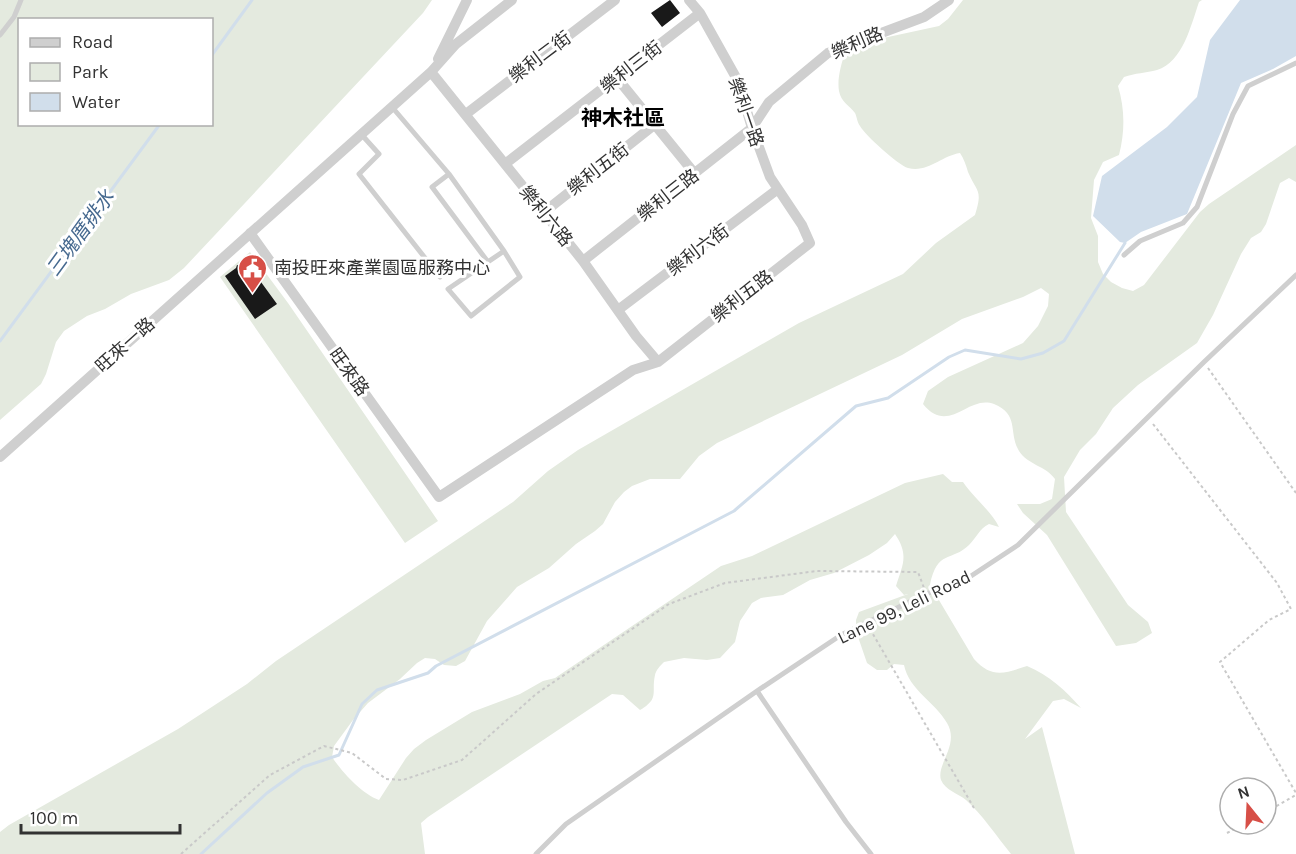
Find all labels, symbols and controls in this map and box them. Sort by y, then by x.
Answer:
legend [18,18,213,126]
street label: 樂利路 [828,22,886,64]
street label: 樂利二街 [505,27,575,87]
text: Road [72,31,113,53]
street label: 樂利三街 [596,36,666,98]
text: Park [72,61,109,83]
street label: 樂利一路 [724,74,768,150]
text: Water [72,91,120,113]
district label: 神木社區 [581,106,665,130]
street label: 樂利五街 [563,138,633,200]
street label: 樂利三路 [633,164,703,226]
street label: 樂利六路 [515,181,577,251]
water label: 三塊厝排水 [42,185,120,281]
street label: 樂利六街 [663,220,733,280]
public building icon: 南投旺來產業園區服務中心 [237,252,269,294]
place label: 南投旺來產業園區服務中心 [274,257,490,279]
street label: 樂利五路 [707,265,777,327]
street label: 旺來一路 [91,313,159,377]
street label: 旺來路 [324,344,374,400]
street label: Lane 99, Leli Road [834,565,974,649]
north arrow [1218,776,1278,836]
text: N [1235,781,1252,803]
scale bar [21,797,180,835]
text: 100 m [30,807,78,829]

